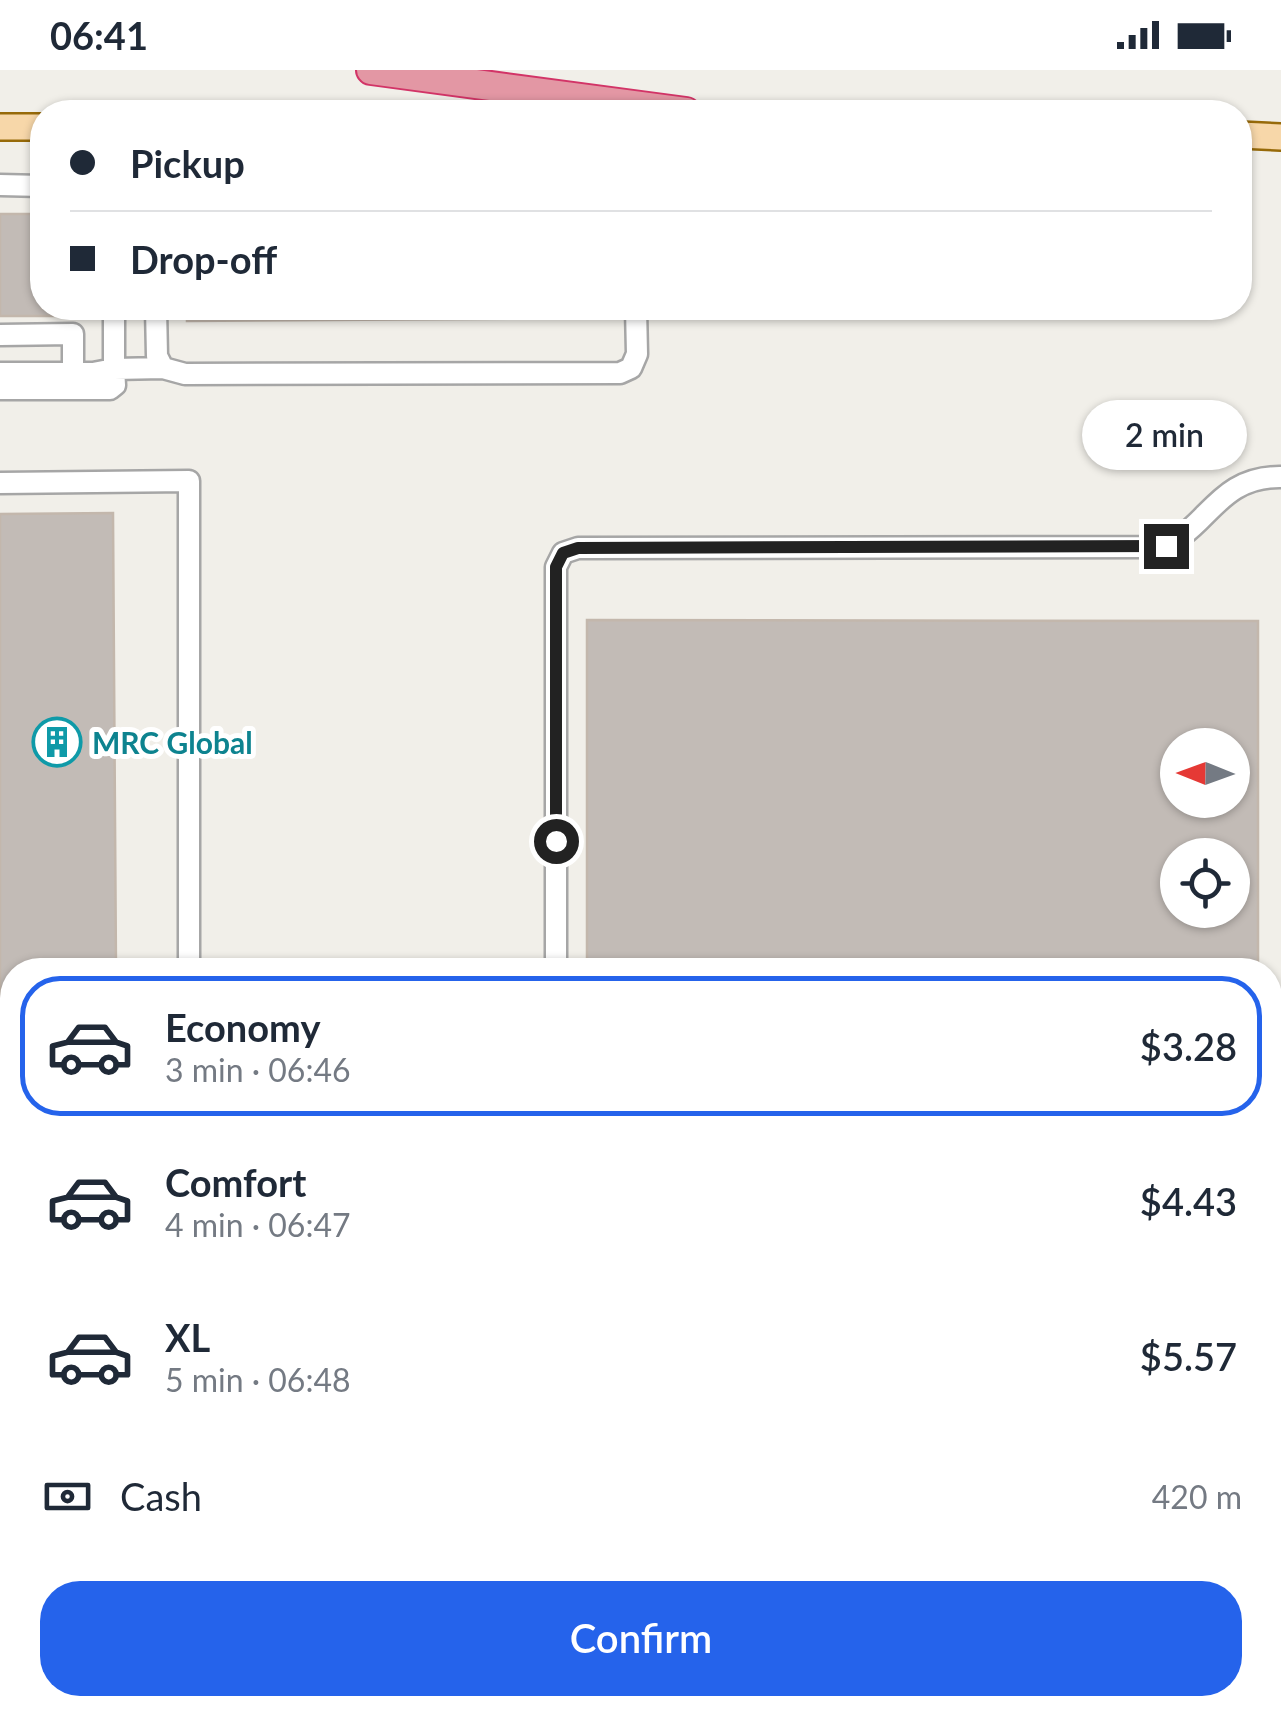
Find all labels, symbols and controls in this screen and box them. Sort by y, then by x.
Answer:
text: 06:41 [50,12,148,58]
text: Pickup [130,140,245,186]
text: Drop-off [130,236,277,282]
callout: 2 min [1084,401,1248,471]
text: 2 min [1125,415,1204,454]
route end [1144,524,1189,569]
building icon: MRC Global [31,716,83,768]
place label: MRC Global [92,724,253,760]
north arrow [1160,728,1250,818]
map controls [1160,728,1250,928]
route start [534,819,579,864]
button: locate [1160,838,1250,928]
icon: car [45,1001,135,1091]
text: Economy [165,1004,320,1050]
text: $3.28 [1140,1023,1237,1069]
text: 3 min · 06:46 [165,1050,351,1089]
icon: car [45,1156,135,1246]
text: Comfort [165,1159,306,1205]
text: $4.43 [1140,1178,1237,1224]
text: 4 min · 06:47 [165,1205,351,1244]
icon: car [45,1311,135,1401]
text: XL [165,1314,210,1360]
text: $5.57 [1140,1333,1237,1379]
text: 5 min · 06:48 [165,1360,351,1399]
icon: cash [40,1469,95,1524]
text: Cash [120,1473,202,1519]
text: 420 m [1152,1477,1242,1516]
button: Confirm [40,1581,1242,1696]

